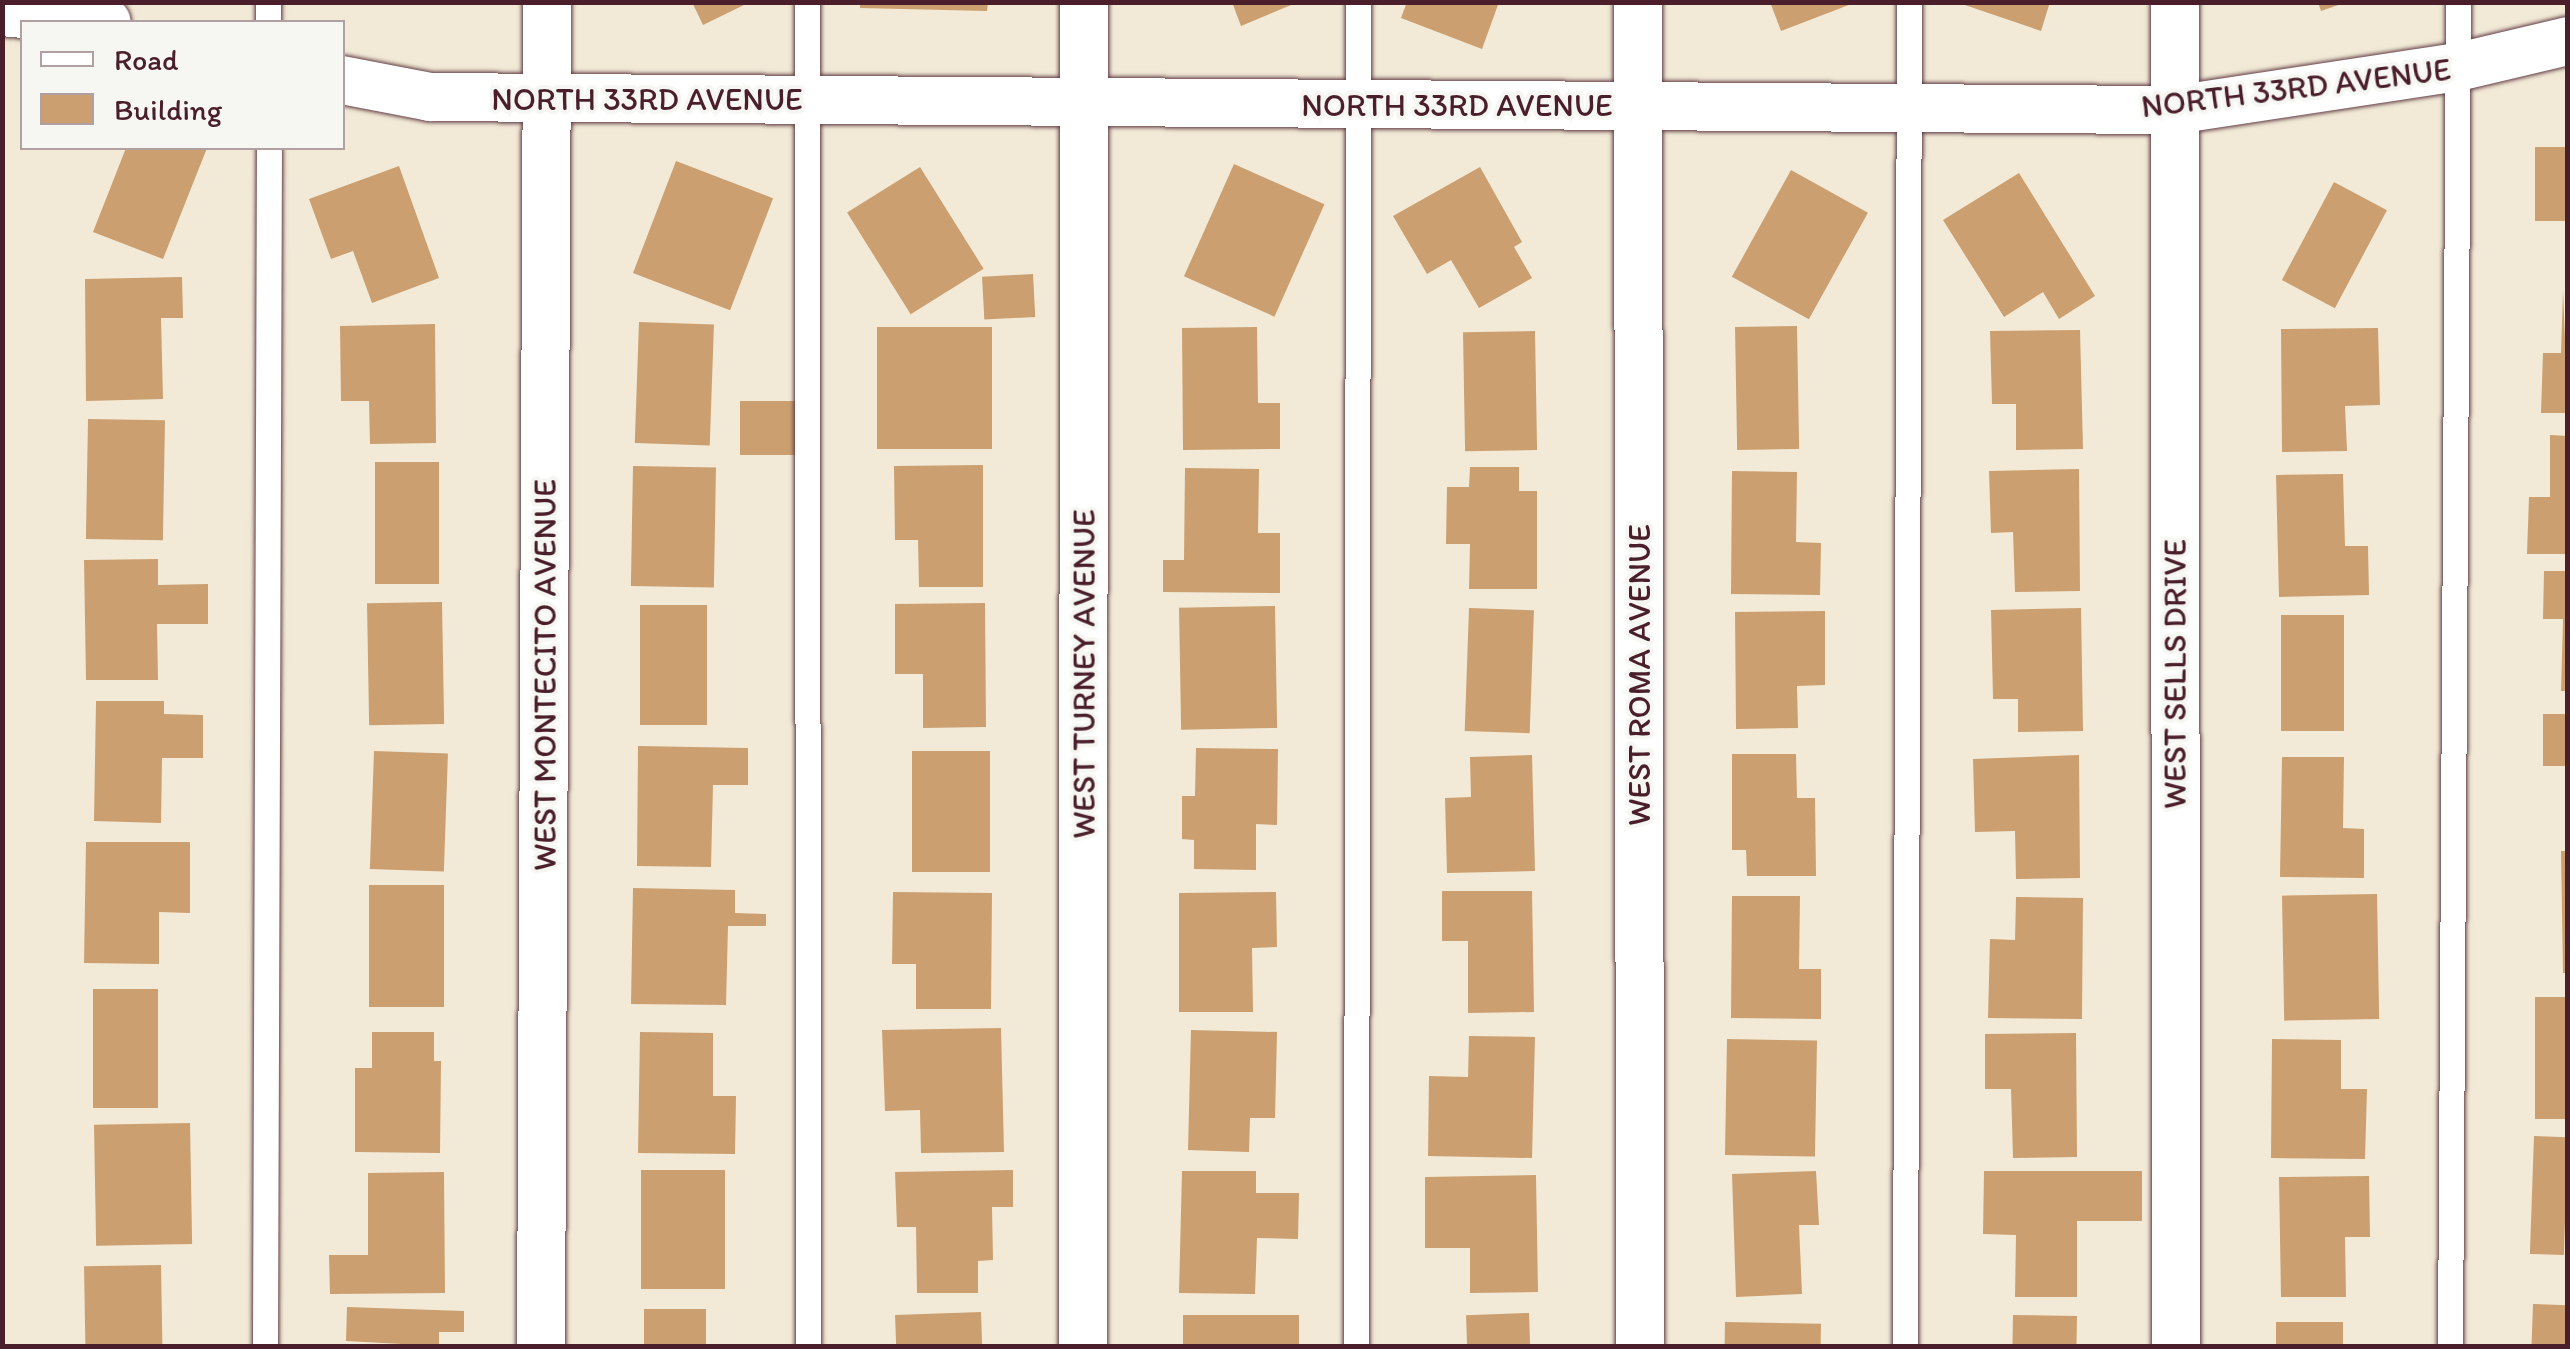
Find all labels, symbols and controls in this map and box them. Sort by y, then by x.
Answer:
legend [20,20,345,150]
text: Road [114,41,179,78]
street label: NORTH 33RD AVENUE [2140,50,2452,126]
street label: NORTH 33RD AVENUE [492,80,802,118]
street label: NORTH 33RD AVENUE [1302,86,1612,124]
text: Building [114,91,222,128]
street label: WEST MONTECITO AVENUE [526,479,564,871]
street label: WEST TURNEY AVENUE [1065,510,1103,838]
street label: WEST ROMA AVENUE [1620,525,1658,825]
street label: WEST SELLS DRIVE [2156,538,2194,810]

